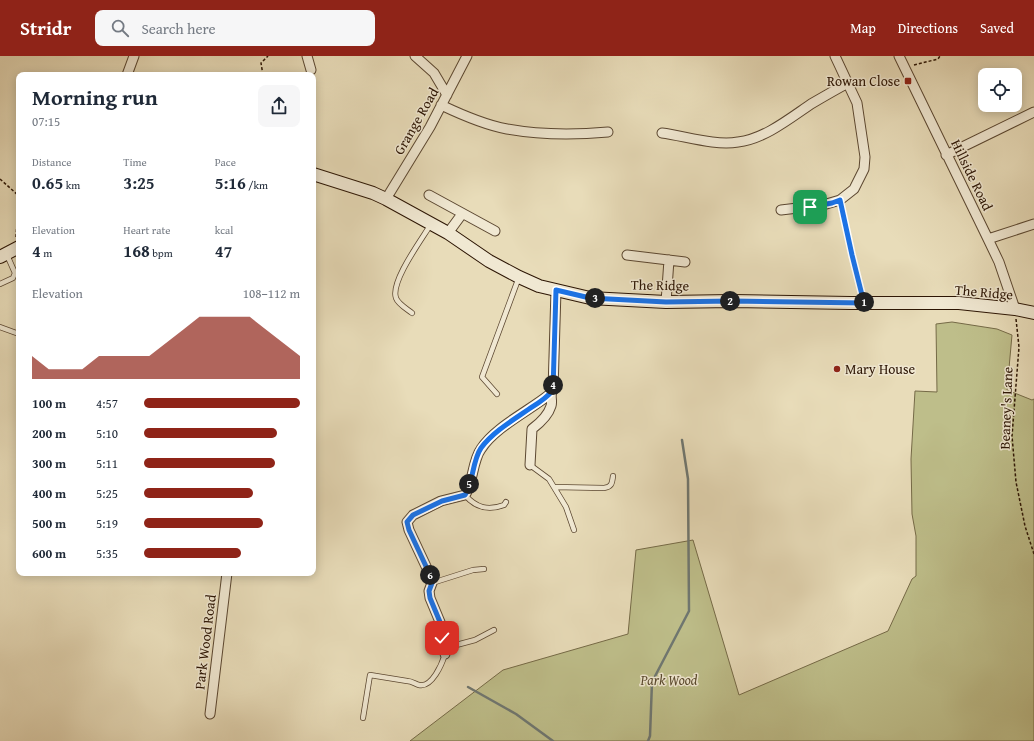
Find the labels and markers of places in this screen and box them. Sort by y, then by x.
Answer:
place label: Rowan Close [827,71,900,91]
marker: Rowan Close [903,76,913,86]
pin [793,190,827,224]
pin: 3 [585,288,605,308]
pin: 2 [720,291,740,311]
pin: 1 [854,292,874,312]
place label: Mary House [845,359,915,379]
marker: Mary House [832,364,842,374]
pin: 4 [543,375,563,395]
pin: 5 [459,474,479,494]
pin: 6 [420,565,440,585]
pin [425,621,459,655]

